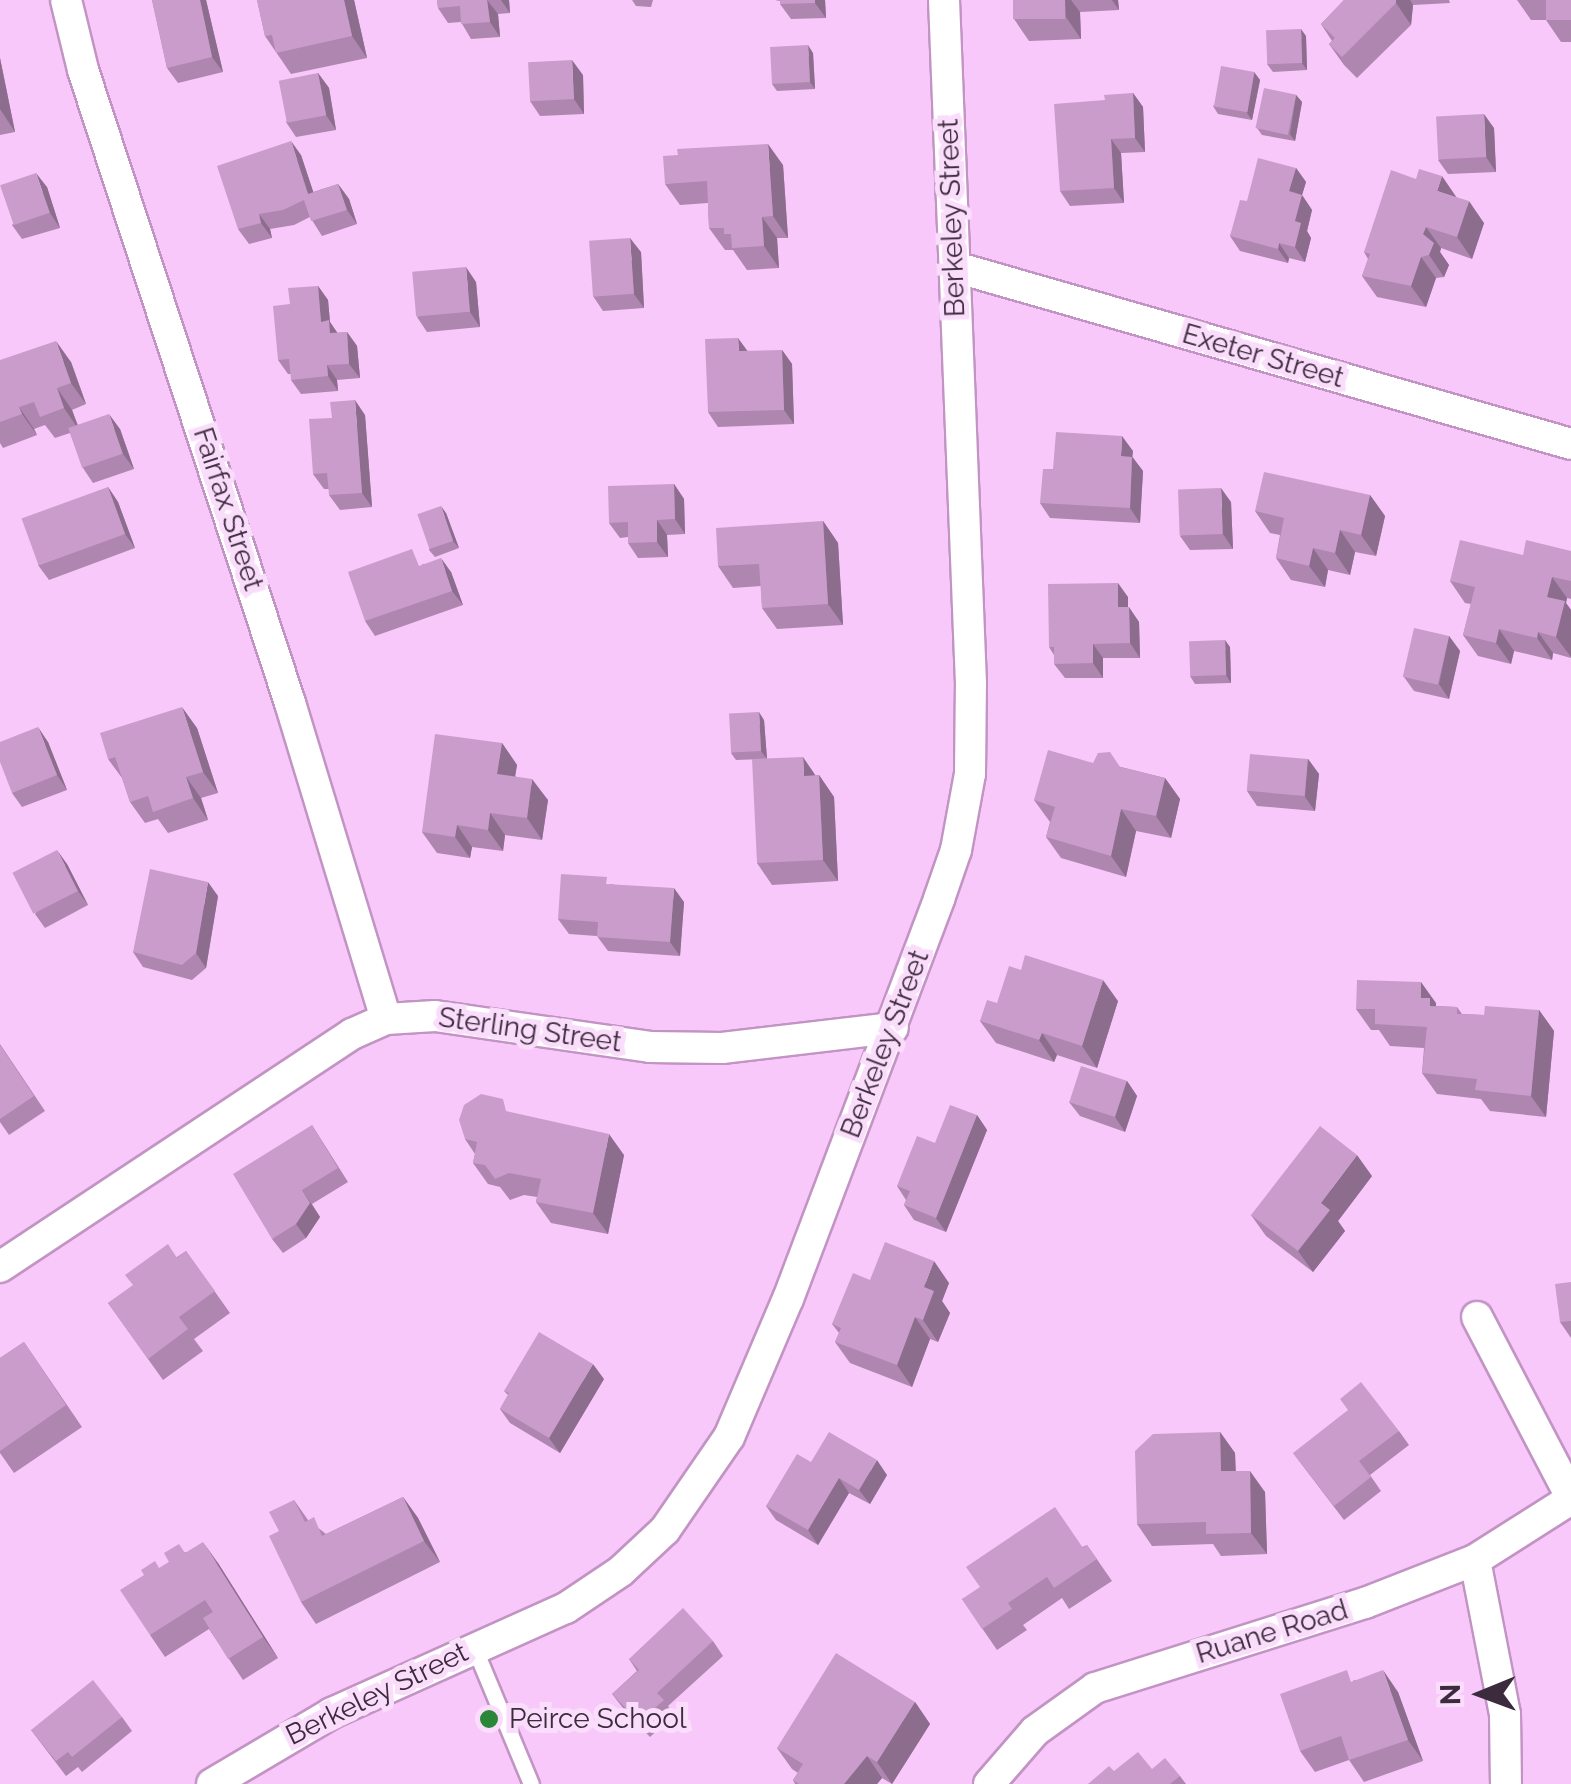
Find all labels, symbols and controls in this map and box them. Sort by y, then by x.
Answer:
street label: Berkeley Street [932,118,972,318]
street label: Exeter Street [1178,317,1348,395]
street label: Fairfax Street [186,423,270,595]
street label: Berkeley Street [834,945,936,1143]
street label: Sterling Street [436,1001,624,1059]
street label: Ruane Road [1192,1593,1352,1671]
street label: Berkeley Street [280,1635,474,1753]
north arrow [1431,1644,1531,1744]
text: N [1434,1684,1467,1706]
place label: Peirce School [509,1702,686,1736]
marker: Peirce School [478,1708,500,1730]

